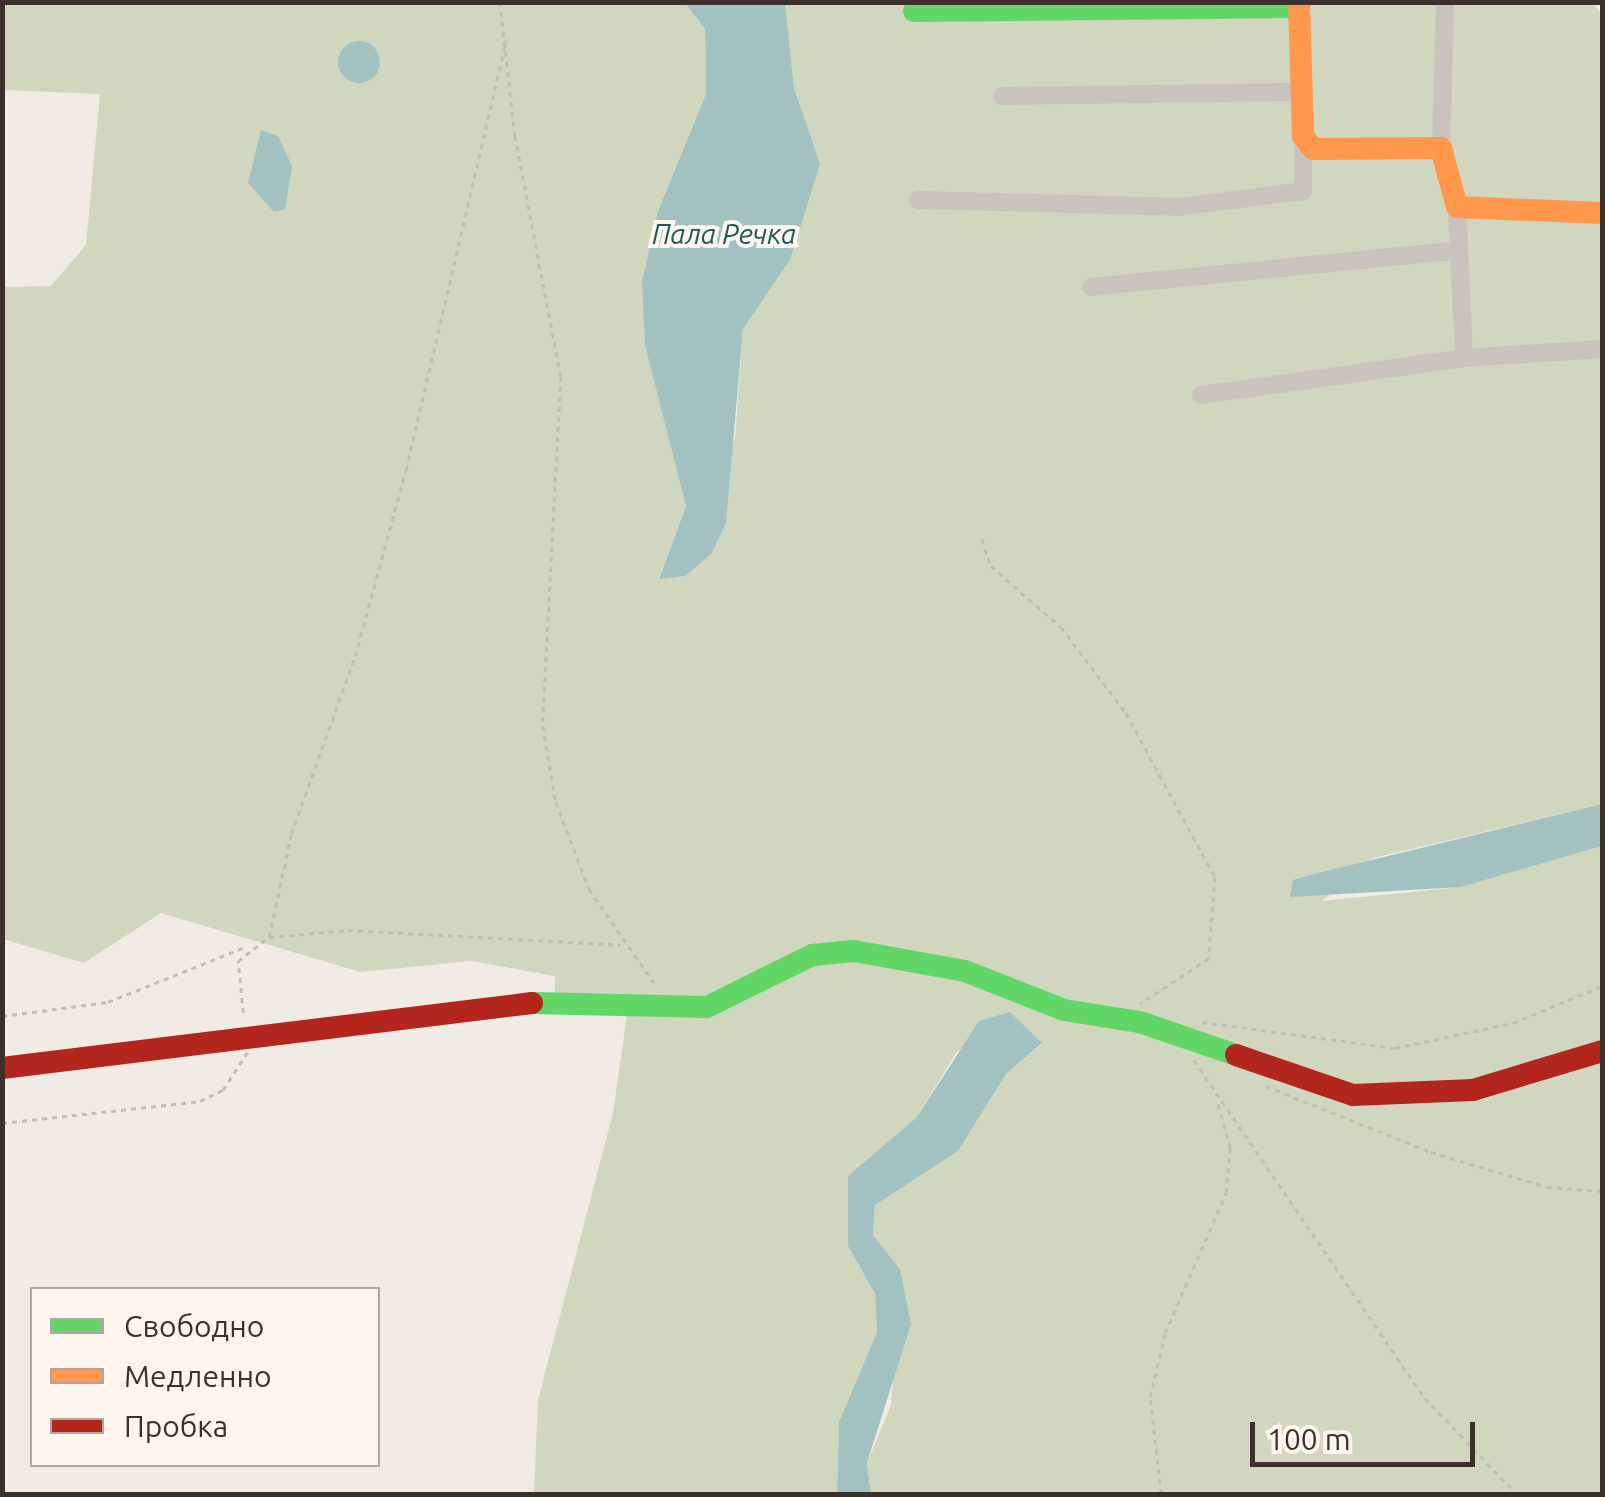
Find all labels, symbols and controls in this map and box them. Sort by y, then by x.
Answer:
water label: Пала Речка [652,217,796,251]
legend [30,1287,380,1467]
text: Свободно [124,1309,264,1343]
text: Медленно [124,1359,272,1393]
scale bar [1255,1402,1480,1464]
text: Пробка [124,1409,228,1443]
text: 100 m [1267,1422,1351,1456]

